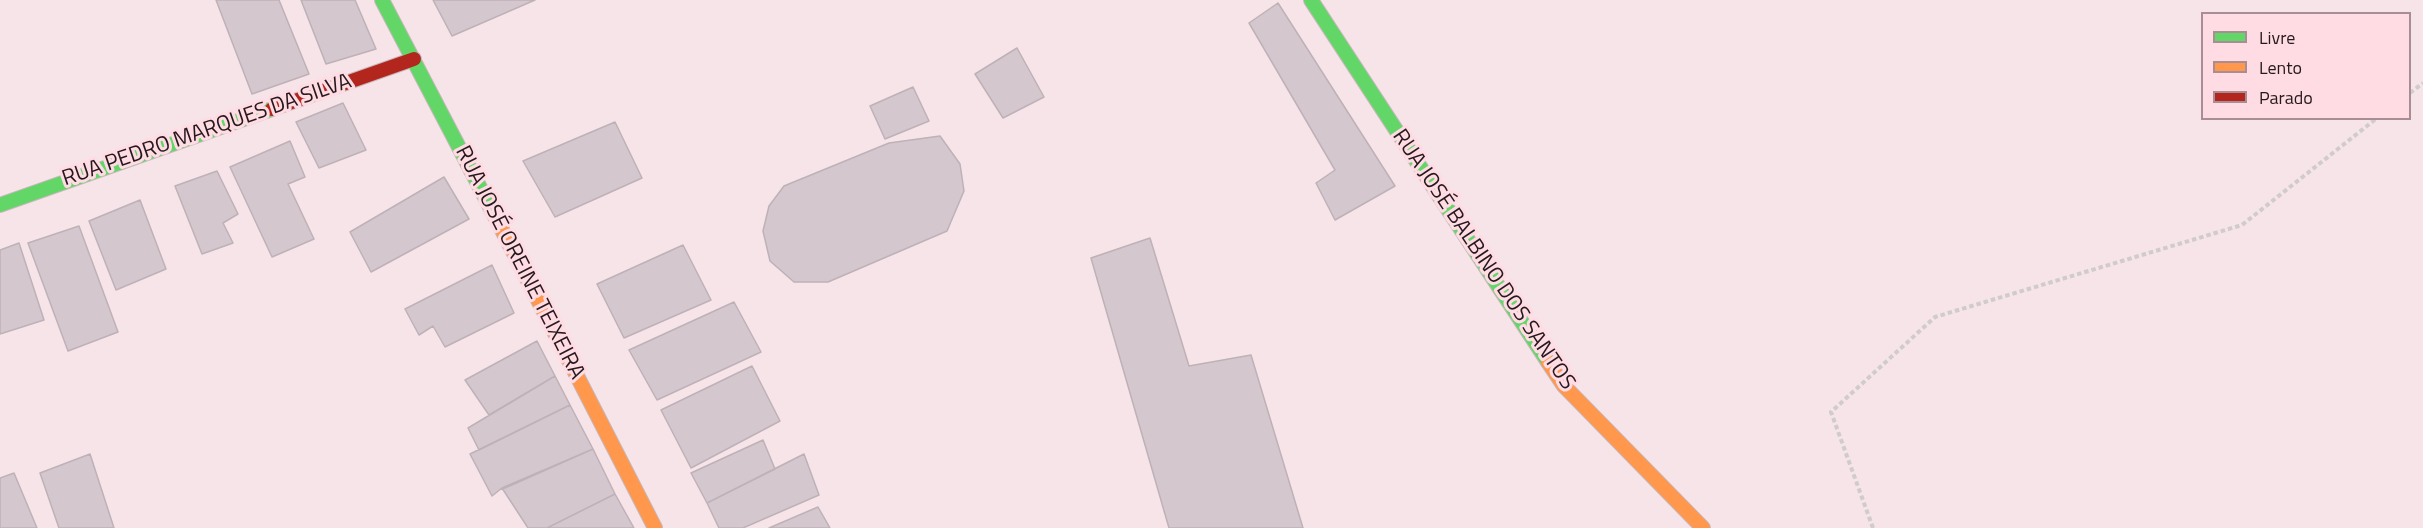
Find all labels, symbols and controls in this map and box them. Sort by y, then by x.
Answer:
legend [2201,12,2411,120]
text: Livre [2259,24,2295,51]
text: Lento [2259,54,2302,81]
street label: RUA PEDRO MARQUES DA SILVA [59,69,355,193]
text: Parado [2259,84,2313,111]
street label: RUA JOSÉ BALBINO DOS SANTOS [1386,125,1580,395]
street label: RUA JOSÉ OREINE TEIXEIRA [449,142,589,384]

